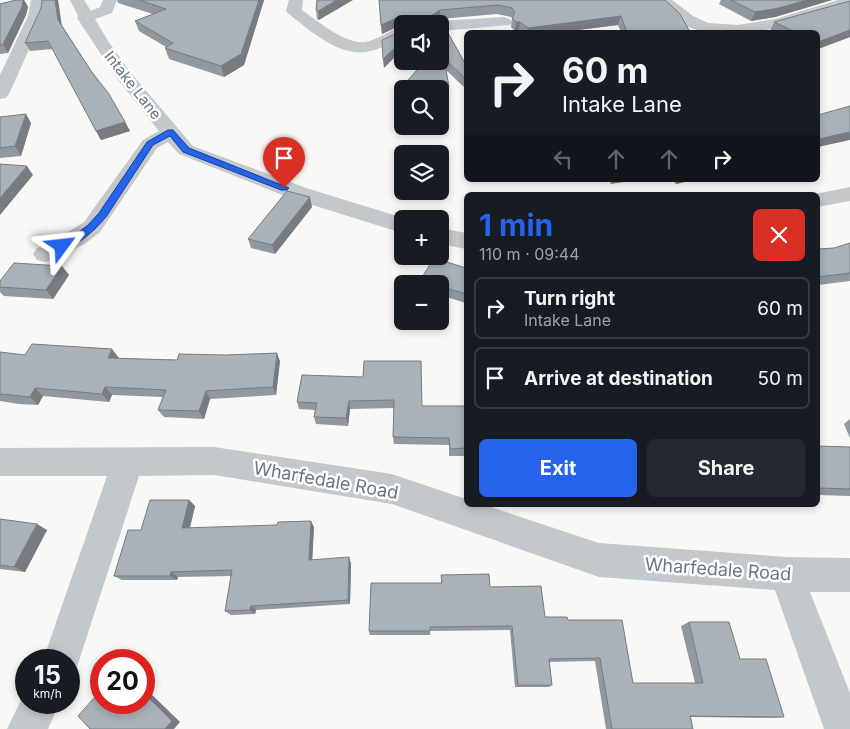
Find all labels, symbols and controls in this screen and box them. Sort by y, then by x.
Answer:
map controls [394,15,449,330]
button: sound [394,15,449,70]
street label: Intake Lane [100,47,166,123]
text: 60 m [562,49,649,91]
icon: right [479,50,544,115]
button: search [394,80,449,135]
text: Intake Lane [562,91,682,117]
pin [263,137,305,188]
icon: arrive [270,144,298,172]
button: layers [394,145,449,200]
icon: left [549,145,577,173]
icon: ahead [602,145,630,173]
icon: ahead [655,145,683,173]
icon: right [708,145,736,173]
text: 1 min [479,207,553,243]
button: close [753,209,805,261]
button: + [394,210,449,265]
position arrow [35,219,87,271]
text: 110 m · 09:44 [479,244,580,264]
button: − [394,275,449,330]
text: Turn right [524,287,615,310]
icon: right [481,294,509,322]
text: 60 m [757,297,803,320]
text: Intake Lane [524,310,611,330]
icon: arrive [481,364,509,392]
text: Arrive at destination [524,367,713,390]
text: 50 m [757,367,803,390]
button: Exit [479,439,637,497]
button: Share [647,439,805,497]
street label: Wharfedale Road [252,457,400,503]
street label: Wharfedale Road [644,553,792,585]
speed limit sign: 20 [90,649,155,714]
text: 15 [34,660,61,690]
text: km/h [33,686,62,701]

